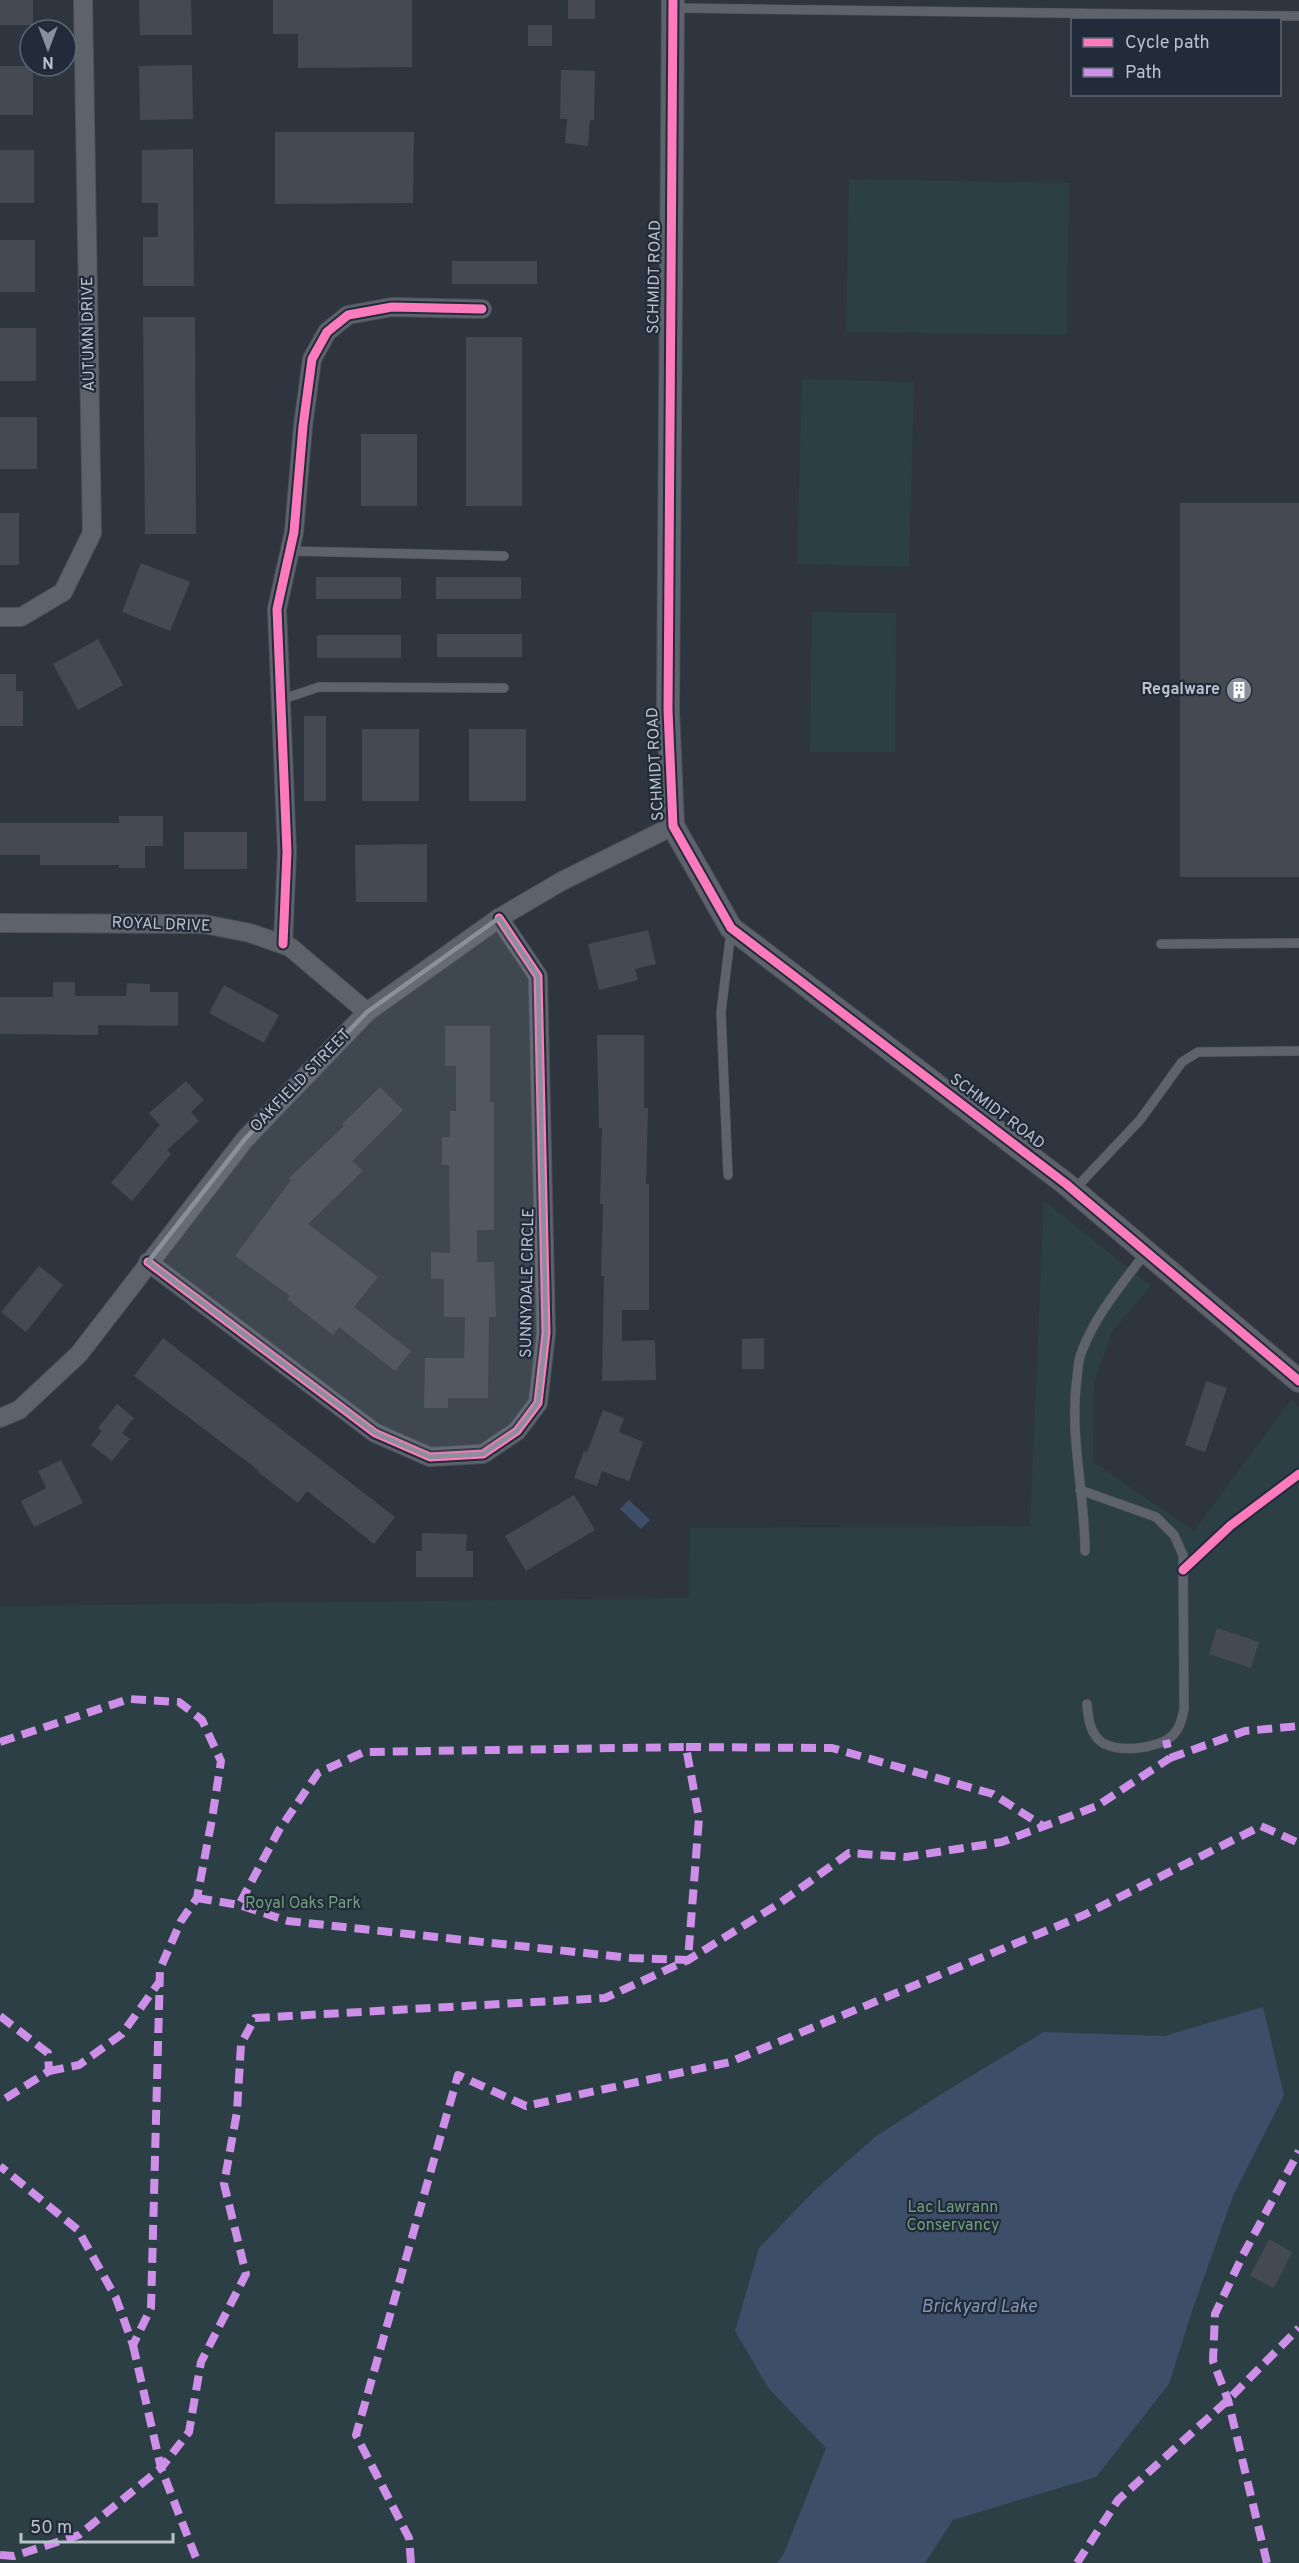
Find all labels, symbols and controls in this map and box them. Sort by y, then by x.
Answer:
north arrow [18,18,78,78]
legend [1071,18,1281,96]
text: Cycle path [1125,32,1210,55]
text: N [42,51,54,71]
text: Path [1125,62,1162,85]
street label: SCHMIDT ROAD [644,220,666,334]
street label: AUTUMN DRIVE [78,276,100,392]
building icon: Regalware [1224,675,1254,705]
place label: Regalware [1141,680,1220,700]
street label: SCHMIDT ROAD [643,707,669,821]
street label: ROYAL DRIVE [111,913,211,937]
street label: OAKFIELD STREET [247,1025,355,1137]
street label: SCHMIDT ROAD [946,1070,1048,1154]
street label: SUNNYDALE CIRCLE [517,1208,539,1358]
park label: Royal Oaks Park [245,1894,361,1914]
park label: Lac Lawrann Conservancy [906,2198,1000,2236]
water label: Brickyard Lake [921,2296,1037,2319]
scale bar [21,2506,172,2544]
text: 50 m [30,2517,72,2540]

